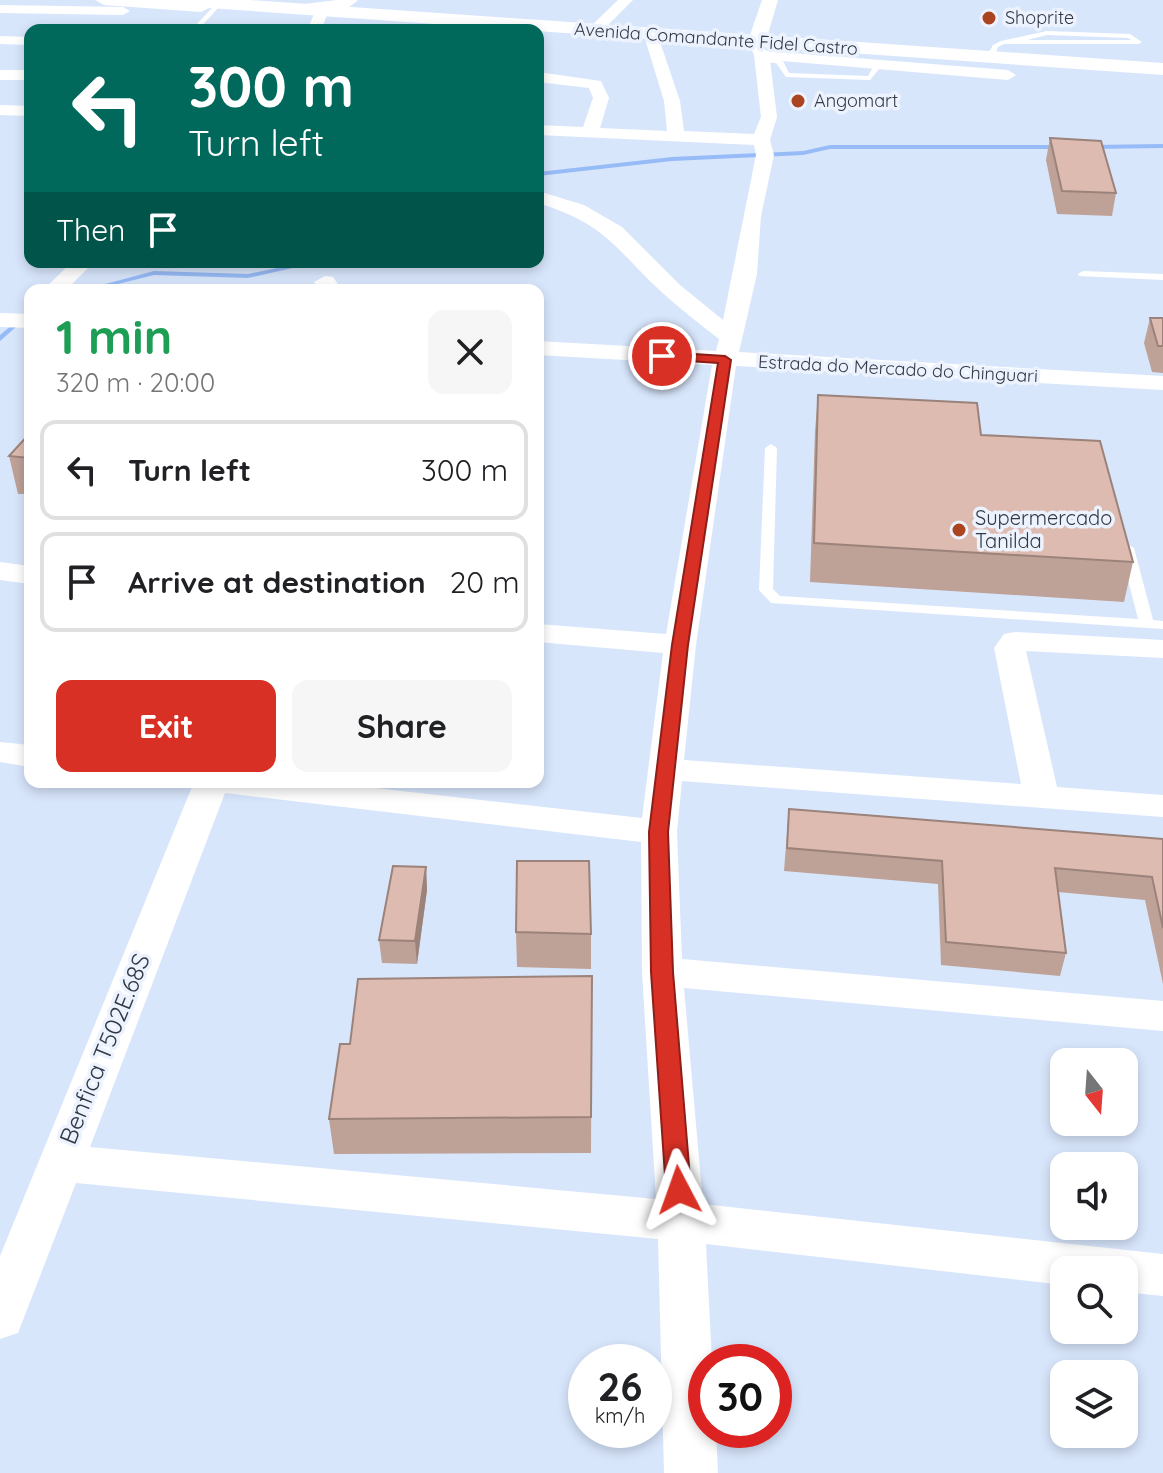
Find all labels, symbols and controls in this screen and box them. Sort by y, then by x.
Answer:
place label: Shoprite [1005,6,1074,29]
marker: Shoprite [980,9,998,27]
street label: Avenida Comandante Fidel Castro [573,17,859,60]
text: 300 m [188,51,354,121]
icon: left [56,56,160,160]
place label: Angomart [814,89,898,112]
marker: Angomart [789,92,807,110]
text: Turn left [188,120,324,165]
icon: arrive [141,208,185,252]
text: Then [56,211,125,249]
text: 1 min [56,306,172,366]
button: close [428,310,512,394]
pin [628,322,696,390]
icon: arrive [640,334,684,378]
street label: Estrada do Mercado do Chinguari [757,350,1039,387]
text: 320 m · 20:00 [56,366,215,399]
icon: left [60,448,104,492]
text: Turn left [128,451,251,489]
text: 300 m [421,451,508,489]
place label: Supermercado Tanilda [975,505,1112,553]
marker: Supermercado Tanilda [950,521,968,539]
icon: arrive [60,560,104,604]
text: Arrive at destination [128,563,426,601]
text: 20 m [450,563,520,601]
button: Exit [56,680,276,772]
button: Share [292,680,512,772]
street label: Benfica T502E.68S [52,949,156,1148]
north arrow [1050,1048,1138,1136]
map controls [1050,1048,1138,1448]
position arrow [637,1148,721,1232]
button: sound [1050,1152,1138,1240]
button: search [1050,1256,1138,1344]
speed limit sign: 30 [688,1344,792,1448]
button: layers [1050,1360,1138,1448]
text: 26 [598,1361,642,1411]
text: km/h [595,1403,645,1428]

